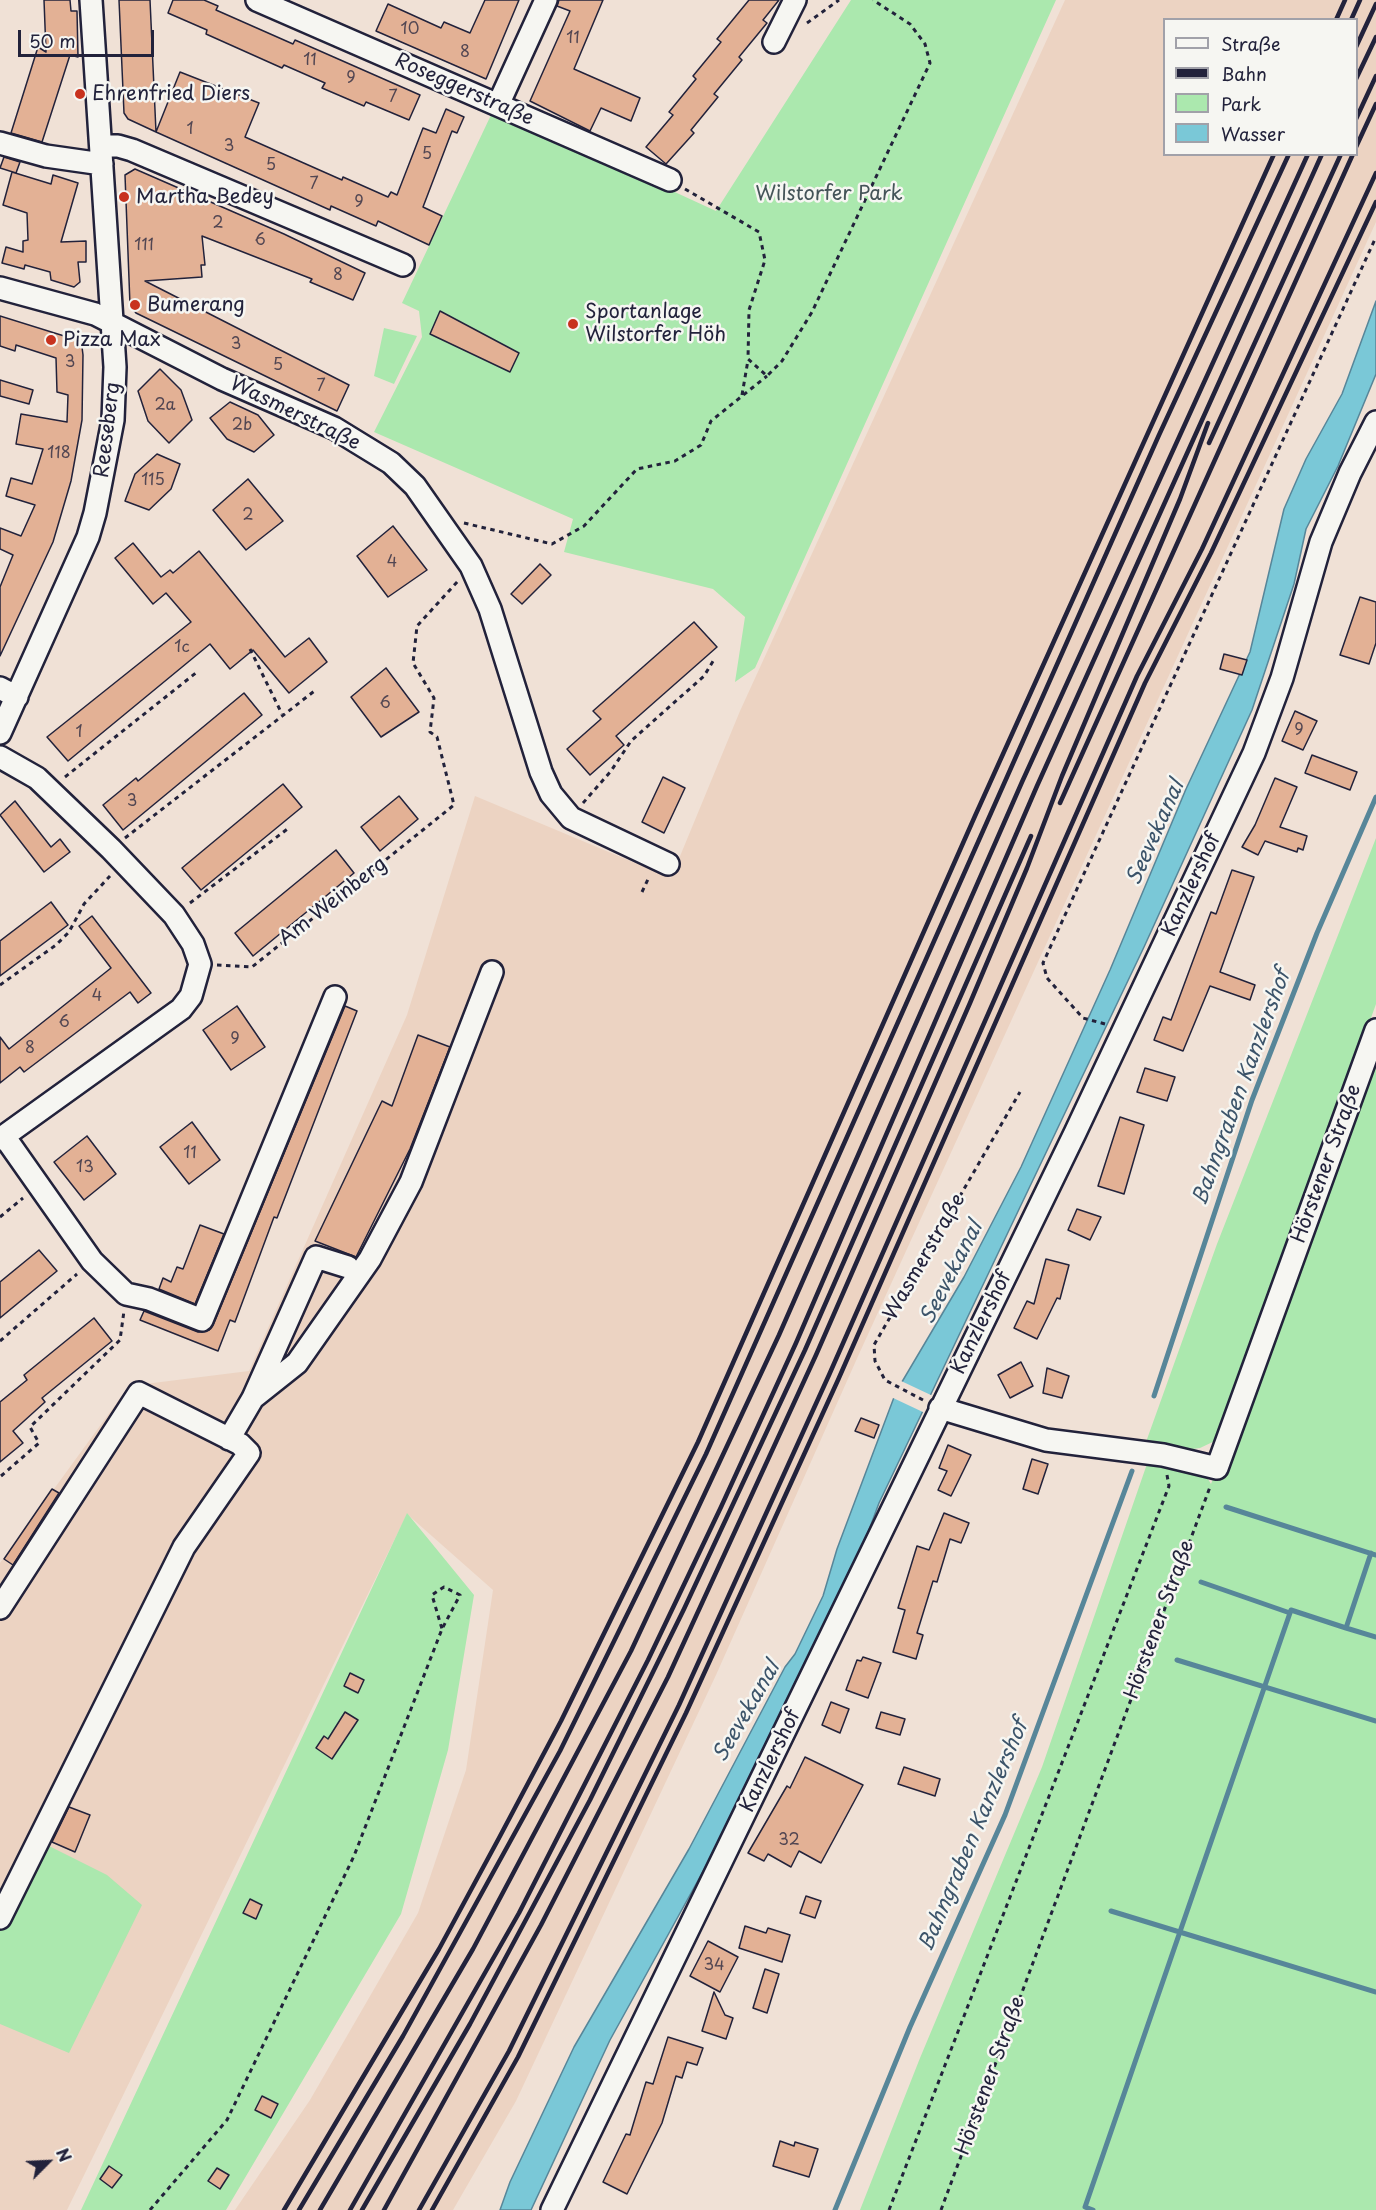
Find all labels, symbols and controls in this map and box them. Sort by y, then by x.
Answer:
scale bar [21,18,158,56]
legend [1163,18,1358,156]
house number: 10 [401,20,419,40]
text: 50 m [29,27,76,54]
house number: 11 [566,29,580,49]
text: Straße [1221,30,1281,57]
house number: 8 [460,43,470,63]
street label: Roseggerstraße [391,49,537,131]
house number: 11 [303,51,317,71]
text: Bahn [1221,60,1267,87]
house number: 9 [346,69,356,89]
place label: Ehrenfried Diers [92,82,250,106]
marker: Ehrenfried Diers [73,87,87,101]
house number: 7 [388,88,398,108]
text: Park [1221,90,1261,117]
house number: 1 [186,120,194,140]
text: Wasser [1221,120,1285,147]
house number: 3 [224,137,234,157]
house number: 5 [422,145,432,165]
house number: 5 [266,156,276,176]
house number: 7 [309,175,319,195]
park label: Wilstorfer Park [755,182,903,206]
place label: Martha Bedey [136,185,274,209]
marker: Martha Bedey [117,190,131,204]
house number: 9 [354,193,364,213]
house number: 2 [212,214,224,234]
house number: 6 [254,231,266,251]
house number: 111 [134,236,154,256]
house number: 8 [333,266,343,286]
place label: Bumerang [147,293,245,317]
marker: Bumerang [128,298,142,312]
place label: Sportanlage Wilstorfer Höh [585,300,726,347]
marker: Sportanlage Wilstorfer Höh [566,317,580,331]
place label: Pizza Max [63,328,161,352]
marker: Pizza Max [44,333,58,347]
house number: 3 [231,335,241,355]
house number: 3 [65,353,75,373]
house number: 5 [273,356,283,376]
street label: Wasmerstraße [226,372,364,456]
house number: 7 [316,377,326,397]
street label: Reeseberg [90,381,126,479]
house number: 2a [155,396,175,416]
house number: 2b [232,416,252,436]
house number: 118 [47,444,71,464]
house number: 115 [141,471,165,491]
house number: 2 [242,506,254,526]
house number: 4 [387,553,397,573]
house number: 1c [174,638,190,658]
house number: 6 [379,694,391,714]
house number: 9 [1294,721,1304,741]
house number: 1 [75,723,83,743]
water label: Seevekanal [1122,777,1190,889]
house number: 3 [127,792,137,812]
street label: Kanzlershof [1158,830,1226,940]
street label: Am Weinberg [274,852,392,952]
water label: Bahngraben Kanzlershof [1188,967,1296,1209]
house number: 4 [92,987,102,1007]
house number: 6 [58,1013,70,1033]
house number: 9 [230,1030,240,1050]
house number: 8 [25,1039,35,1059]
street label: Hörstener Straße [1287,1081,1367,1247]
house number: 11 [183,1144,197,1164]
house number: 13 [76,1158,94,1178]
street label: Wasmerstraße [879,1190,971,1324]
water label: Seevekanal [915,1217,989,1329]
street label: Kanzlershof [947,1268,1017,1378]
street label: Hörstener Straße [1120,1537,1200,1703]
water label: Seevekanal [708,1657,786,1767]
street label: Kanzlershof [736,1706,806,1816]
water label: Bahngraben Kanzlershof [914,1717,1034,1955]
house number: 32 [778,1831,800,1851]
house number: 34 [703,1956,725,1976]
street label: Hörstener Straße [951,1993,1031,2159]
north arrow [18,2132,78,2192]
text: N [51,2144,78,2165]

